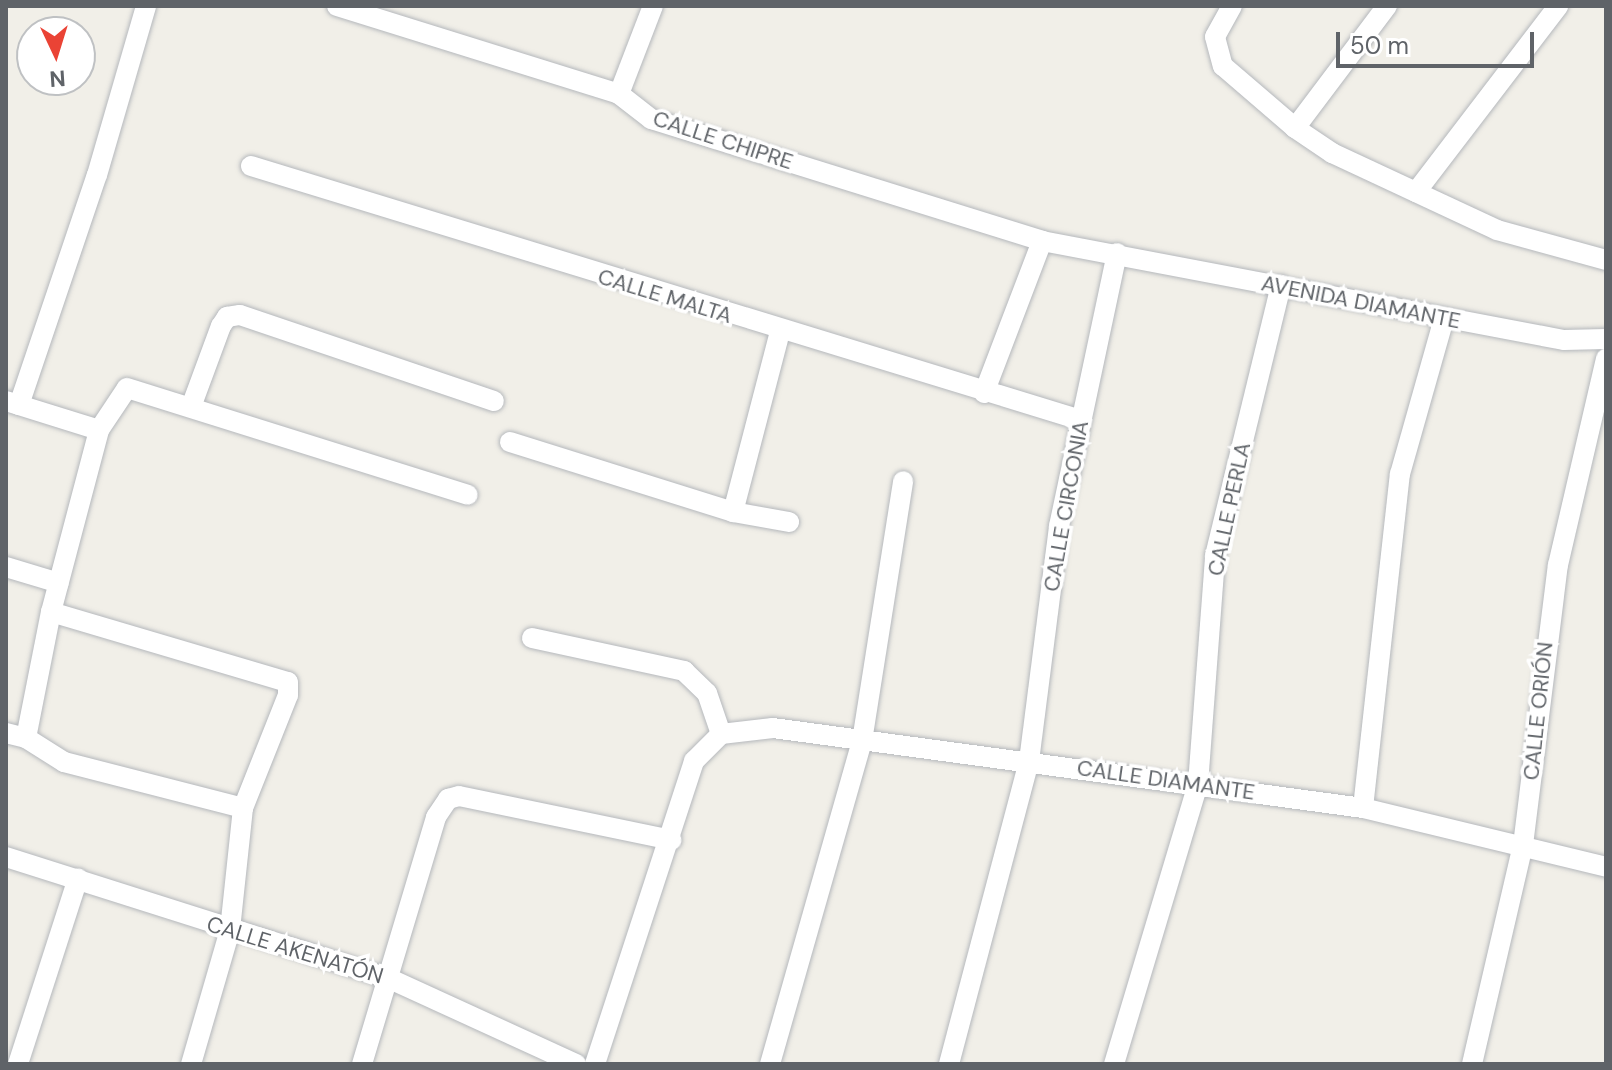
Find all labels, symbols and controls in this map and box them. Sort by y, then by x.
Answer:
north arrow [16,16,96,96]
scale bar [1340,16,1538,66]
text: 50 m [1350,30,1409,61]
text: N [49,63,67,93]
street label: CALLE CHIPRE [650,105,796,175]
street label: CALLE MALTA [595,263,735,329]
street label: AVENIDA DIAMANTE [1259,270,1463,334]
street label: CALLE CIRCONIA [1038,418,1094,594]
street label: CALLE PERLA [1202,440,1256,578]
street label: CALLE ORIÓN [1518,641,1558,781]
street label: CALLE DIAMANTE [1075,754,1257,806]
street label: CALLE AKENATÓN [204,911,386,989]

